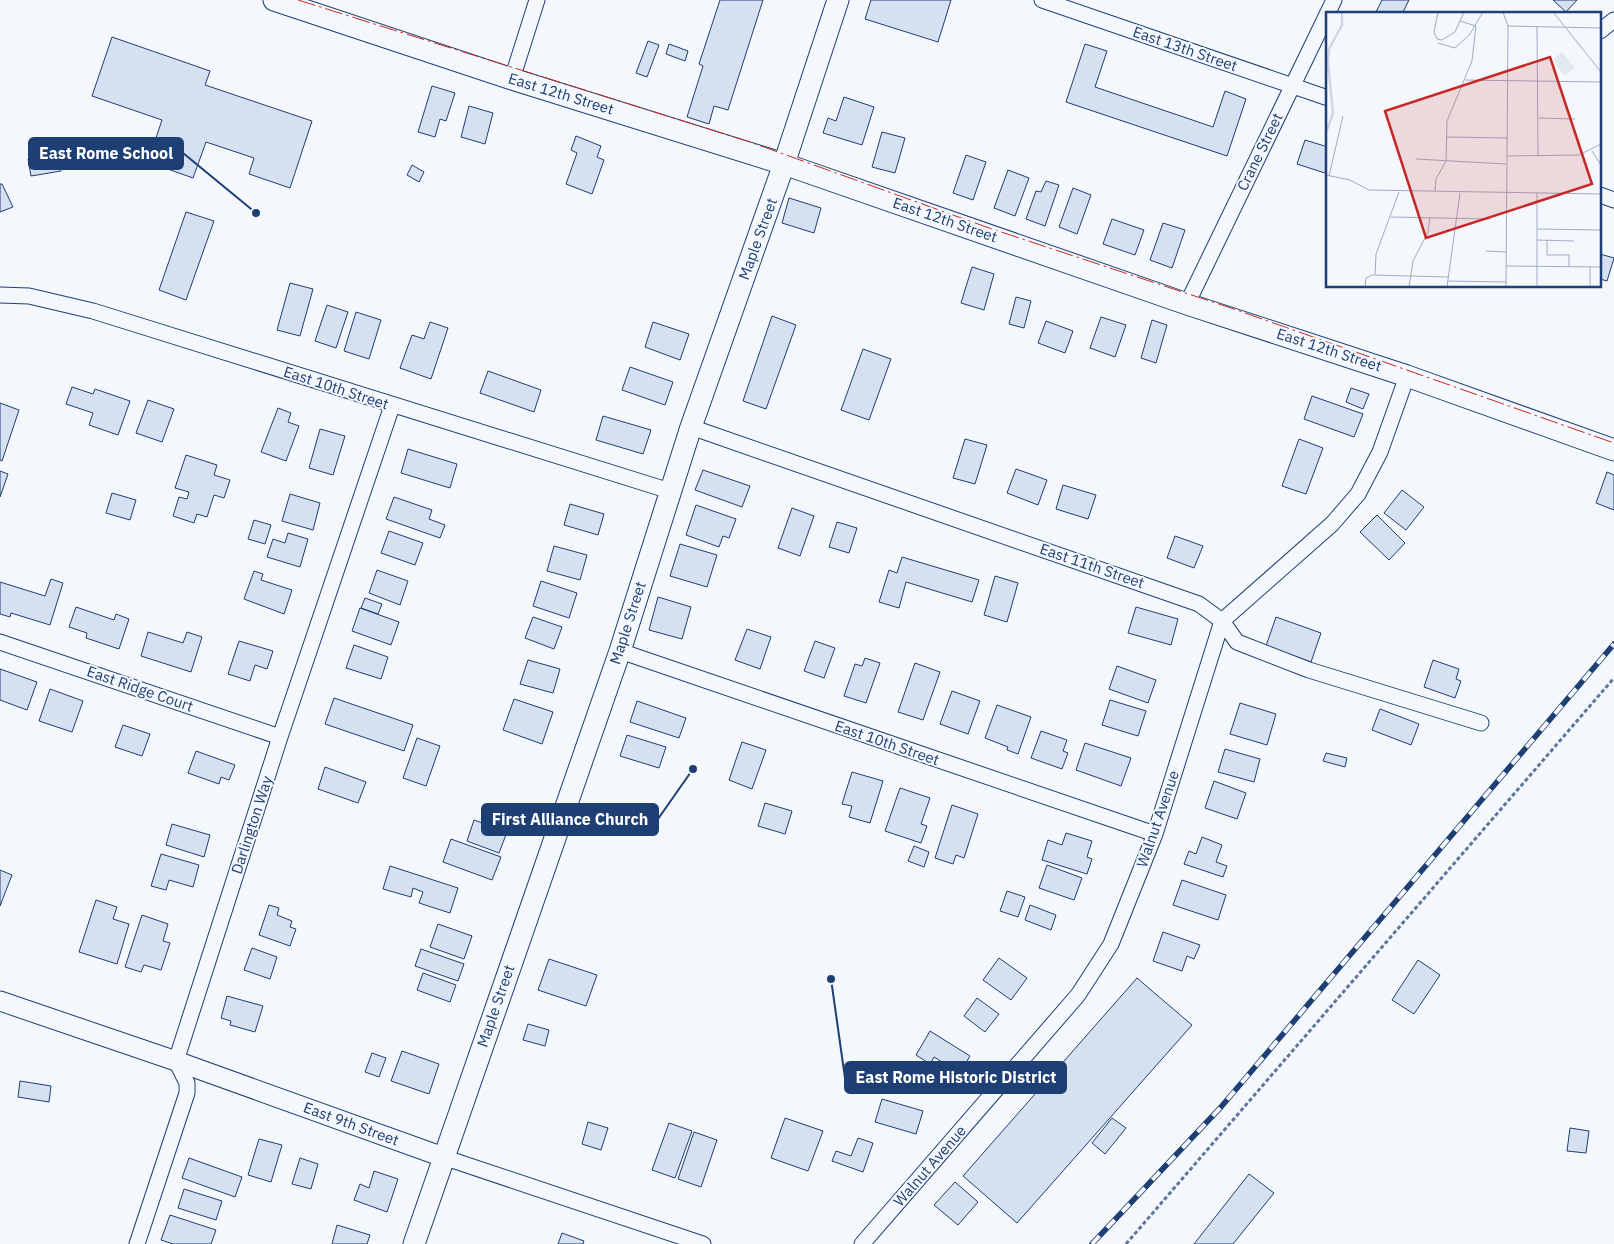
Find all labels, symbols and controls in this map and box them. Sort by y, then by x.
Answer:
inset map [1326,12,1602,288]
street label: East 13th Street [1130,22,1240,75]
street label: East 12th Street [506,68,616,119]
street label: Crane Street [1233,110,1287,194]
callout: East Rome School [29,138,183,169]
text: East Rome School [39,143,173,163]
street label: East 12th Street [890,193,1000,246]
street label: Maple Street [734,195,781,282]
street label: East 12th Street [1274,324,1384,375]
street label: East 10th Street [281,362,391,413]
street label: East 11th Street [1037,539,1147,592]
street label: Maple Street [605,579,650,667]
street label: East Ridge Court [84,661,196,716]
street label: East 10th Street [832,716,942,769]
street label: Walnut Avenue [1132,768,1183,870]
street label: Darlington Way [227,773,277,876]
callout: First Alliance Church [482,804,658,835]
text: First Alliance Church [492,809,648,829]
street label: Maple Street [473,962,518,1050]
callout: East Rome Historic District [845,1062,1066,1093]
text: East Rome Historic District [856,1067,1056,1087]
street label: East 9th Street [301,1097,402,1150]
street label: Walnut Avenue [889,1121,970,1210]

